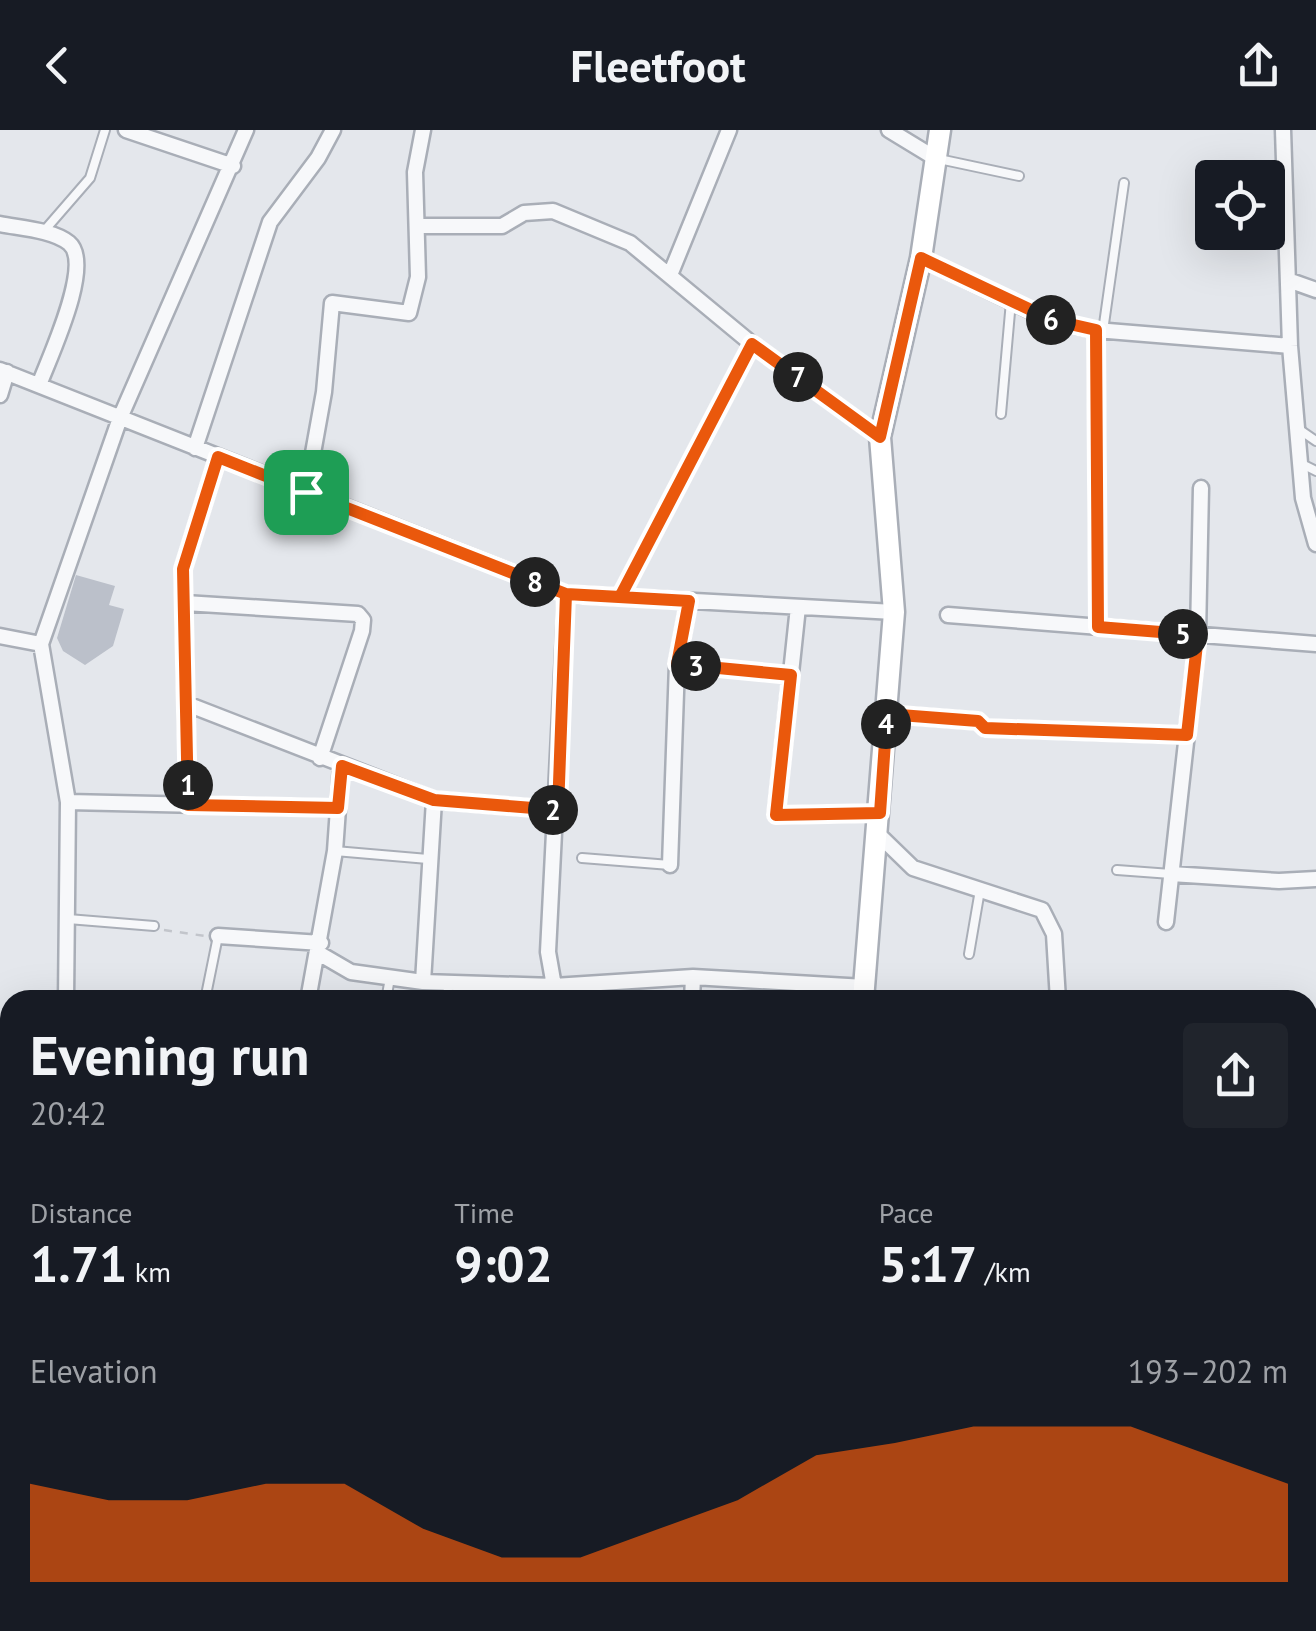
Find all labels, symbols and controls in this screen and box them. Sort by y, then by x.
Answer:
text: Fleetfoot [570,36,746,94]
icon: back [30,38,85,93]
icon: share [1231,38,1286,93]
map controls [1195,160,1285,250]
button: locate [1195,160,1285,250]
pin: 6 [1026,295,1076,345]
text: 6 [1043,301,1059,338]
pin: 7 [773,352,823,402]
text: 7 [790,358,806,395]
pin [264,450,349,535]
icon: arrive [279,465,334,520]
pin: 8 [510,557,560,607]
text: 8 [527,563,543,600]
pin: 5 [1158,609,1208,659]
text: 5 [1175,615,1191,652]
pin: 3 [671,641,721,691]
text: 3 [688,647,704,684]
pin: 4 [861,699,911,749]
text: 4 [878,705,894,742]
pin: 1 [163,760,213,810]
text: 1 [180,766,196,803]
pin: 2 [528,785,578,835]
text: 2 [545,791,561,828]
text: Evening run [30,1019,310,1090]
button: share [1183,1023,1288,1128]
text: 20:42 [30,1092,107,1134]
text: Distance [30,1194,133,1231]
text: Time [454,1194,514,1231]
text: Pace [879,1194,933,1231]
text: 1.71 [30,1231,127,1296]
text: 9:02 [454,1231,553,1296]
text: 5:17 [879,1231,977,1296]
text: km [127,1253,171,1290]
text: /km [977,1253,1031,1290]
text: Elevation [30,1350,157,1392]
text: 193–202 m [1128,1350,1288,1392]

